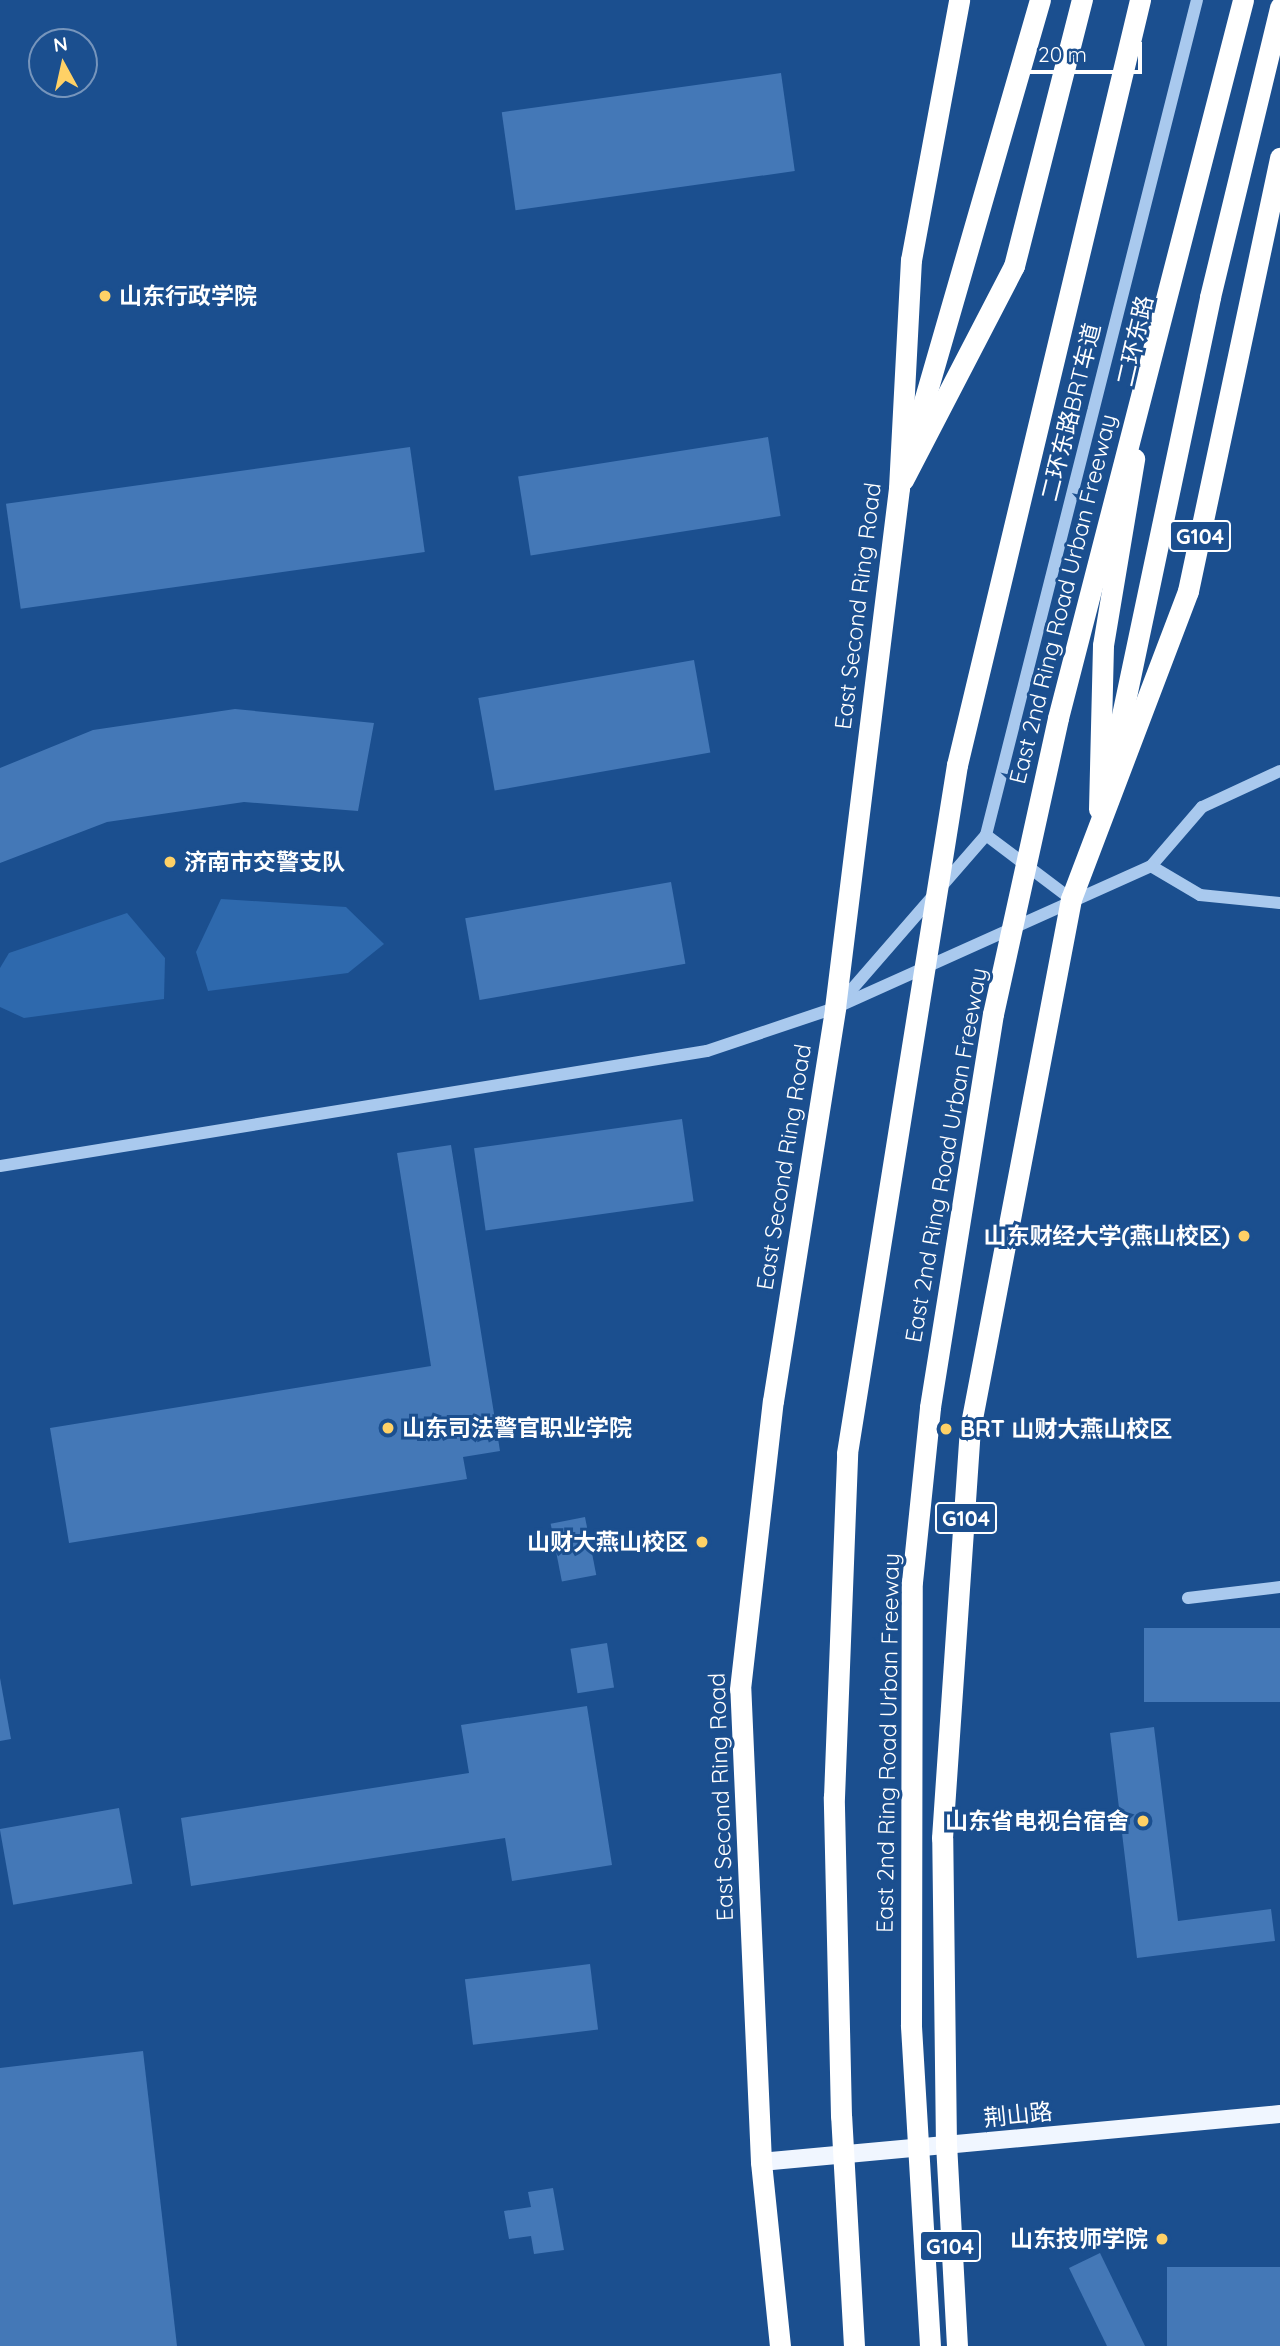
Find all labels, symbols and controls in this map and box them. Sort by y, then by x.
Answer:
north arrow [28,28,98,98]
scale bar [1028,28,1145,72]
text: N [52,31,69,57]
text: 20 m [1038,41,1087,67]
place label: 山东行政学院 [119,282,257,310]
marker: 山东行政学院 [97,288,113,304]
street label: 二环东路 [1111,293,1159,389]
street label: 二环东路BRT车道 [1036,320,1106,504]
street label: East 2nd Ring Road Urban Freeway [1004,411,1122,787]
street label: East Second Ring Road [829,481,887,731]
road number: G104 [1168,518,1232,554]
place label: 济南市交警支队 [184,848,345,876]
marker: 济南市交警支队 [162,854,178,870]
street label: East 2nd Ring Road Urban Freeway [899,966,993,1344]
street label: East Second Ring Road [751,1042,817,1292]
place label: 山东财经大学(燕山校区) [984,1222,1230,1250]
marker: 山东财经大学(燕山校区) [1236,1228,1252,1244]
place label: 山东司法警官职业学院 [402,1414,632,1442]
place label: BRT 山财大燕山校区 [960,1415,1172,1443]
marker: 山东司法警官职业学院 [380,1420,396,1436]
marker: BRT 山财大燕山校区 [938,1421,954,1437]
road number: G104 [934,1500,998,1536]
place label: 山财大燕山校区 [527,1528,688,1556]
marker: 山财大燕山校区 [694,1534,710,1550]
street label: East 2nd Ring Road Urban Freeway [871,1553,905,1933]
street label: East Second Ring Road [703,1672,739,1922]
place label: 山东省电视台宿舍 [945,1807,1129,1835]
marker: 山东省电视台宿舍 [1135,1813,1151,1829]
street label: 荆山路 [982,2098,1054,2132]
place label: 山东技师学院 [1010,2225,1148,2253]
road number: G104 [918,2228,982,2264]
marker: 山东技师学院 [1154,2231,1170,2247]

